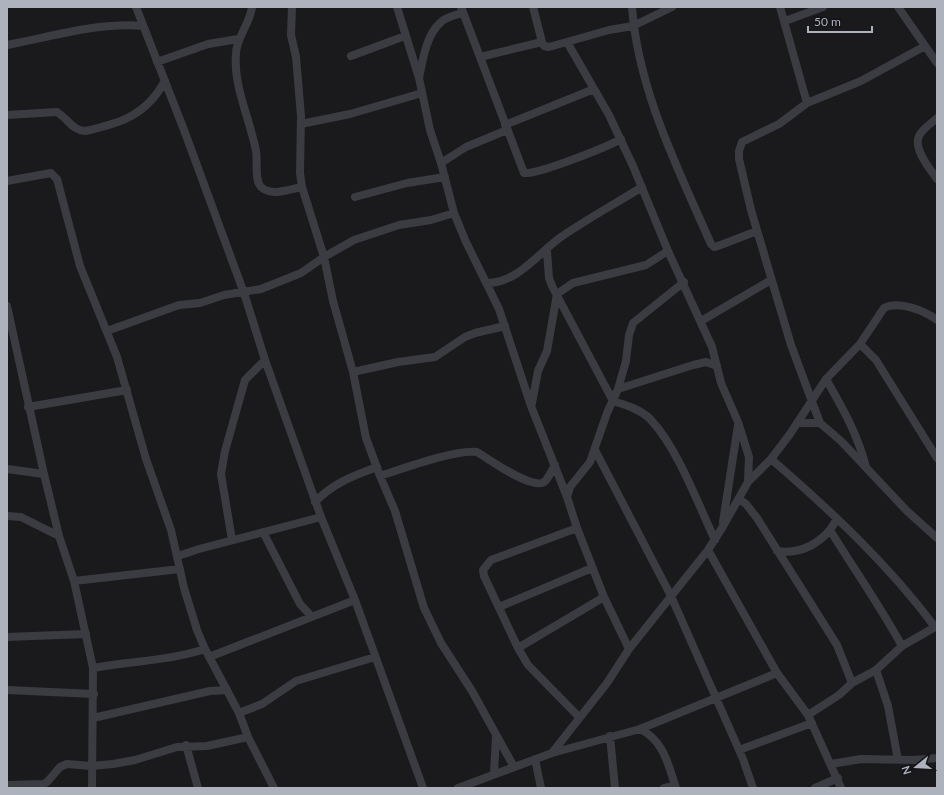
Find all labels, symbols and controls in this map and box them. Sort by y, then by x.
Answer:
scale bar [808,8,872,34]
text: 50 m [814,14,841,29]
north arrow [896,747,936,787]
text: N [899,764,914,776]

